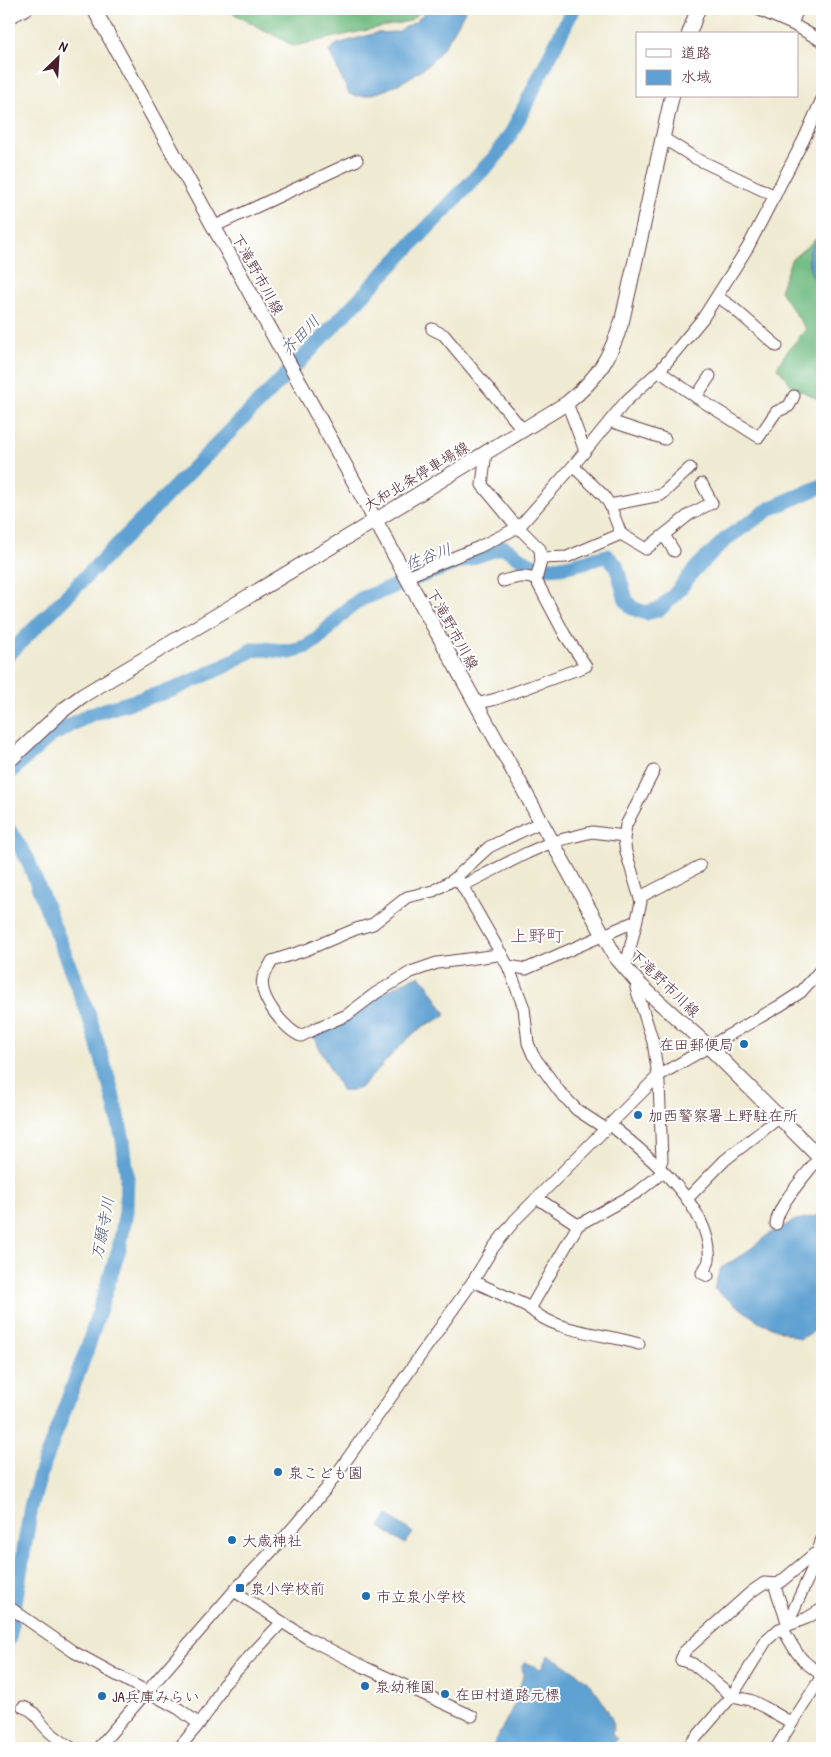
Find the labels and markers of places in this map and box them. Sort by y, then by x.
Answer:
place label: 在田郵便局 [659,1034,734,1055]
marker: 在田郵便局 [738,1038,750,1050]
place label: 加西警察署上野駐在所 [648,1105,798,1126]
marker: 加西警察署上野駐在所 [632,1109,644,1121]
place label: 泉こども園 [288,1462,363,1483]
marker: 泉こども園 [272,1466,284,1478]
place label: 大歳神社 [242,1530,302,1551]
marker: 大歳神社 [226,1534,238,1546]
place label: 泉小学校前 [250,1578,325,1599]
marker: 泉小学校前 [234,1582,246,1594]
place label: 市立泉小学校 [376,1586,466,1607]
marker: 市立泉小学校 [360,1590,372,1602]
place label: 泉幼稚園 [375,1676,435,1697]
marker: 泉幼稚園 [359,1680,371,1692]
place label: 在田村道路元標 [455,1684,560,1705]
place label: JA兵庫みらい [112,1686,200,1707]
marker: 在田村道路元標 [439,1688,451,1700]
marker: JA兵庫みらい [96,1690,108,1702]

